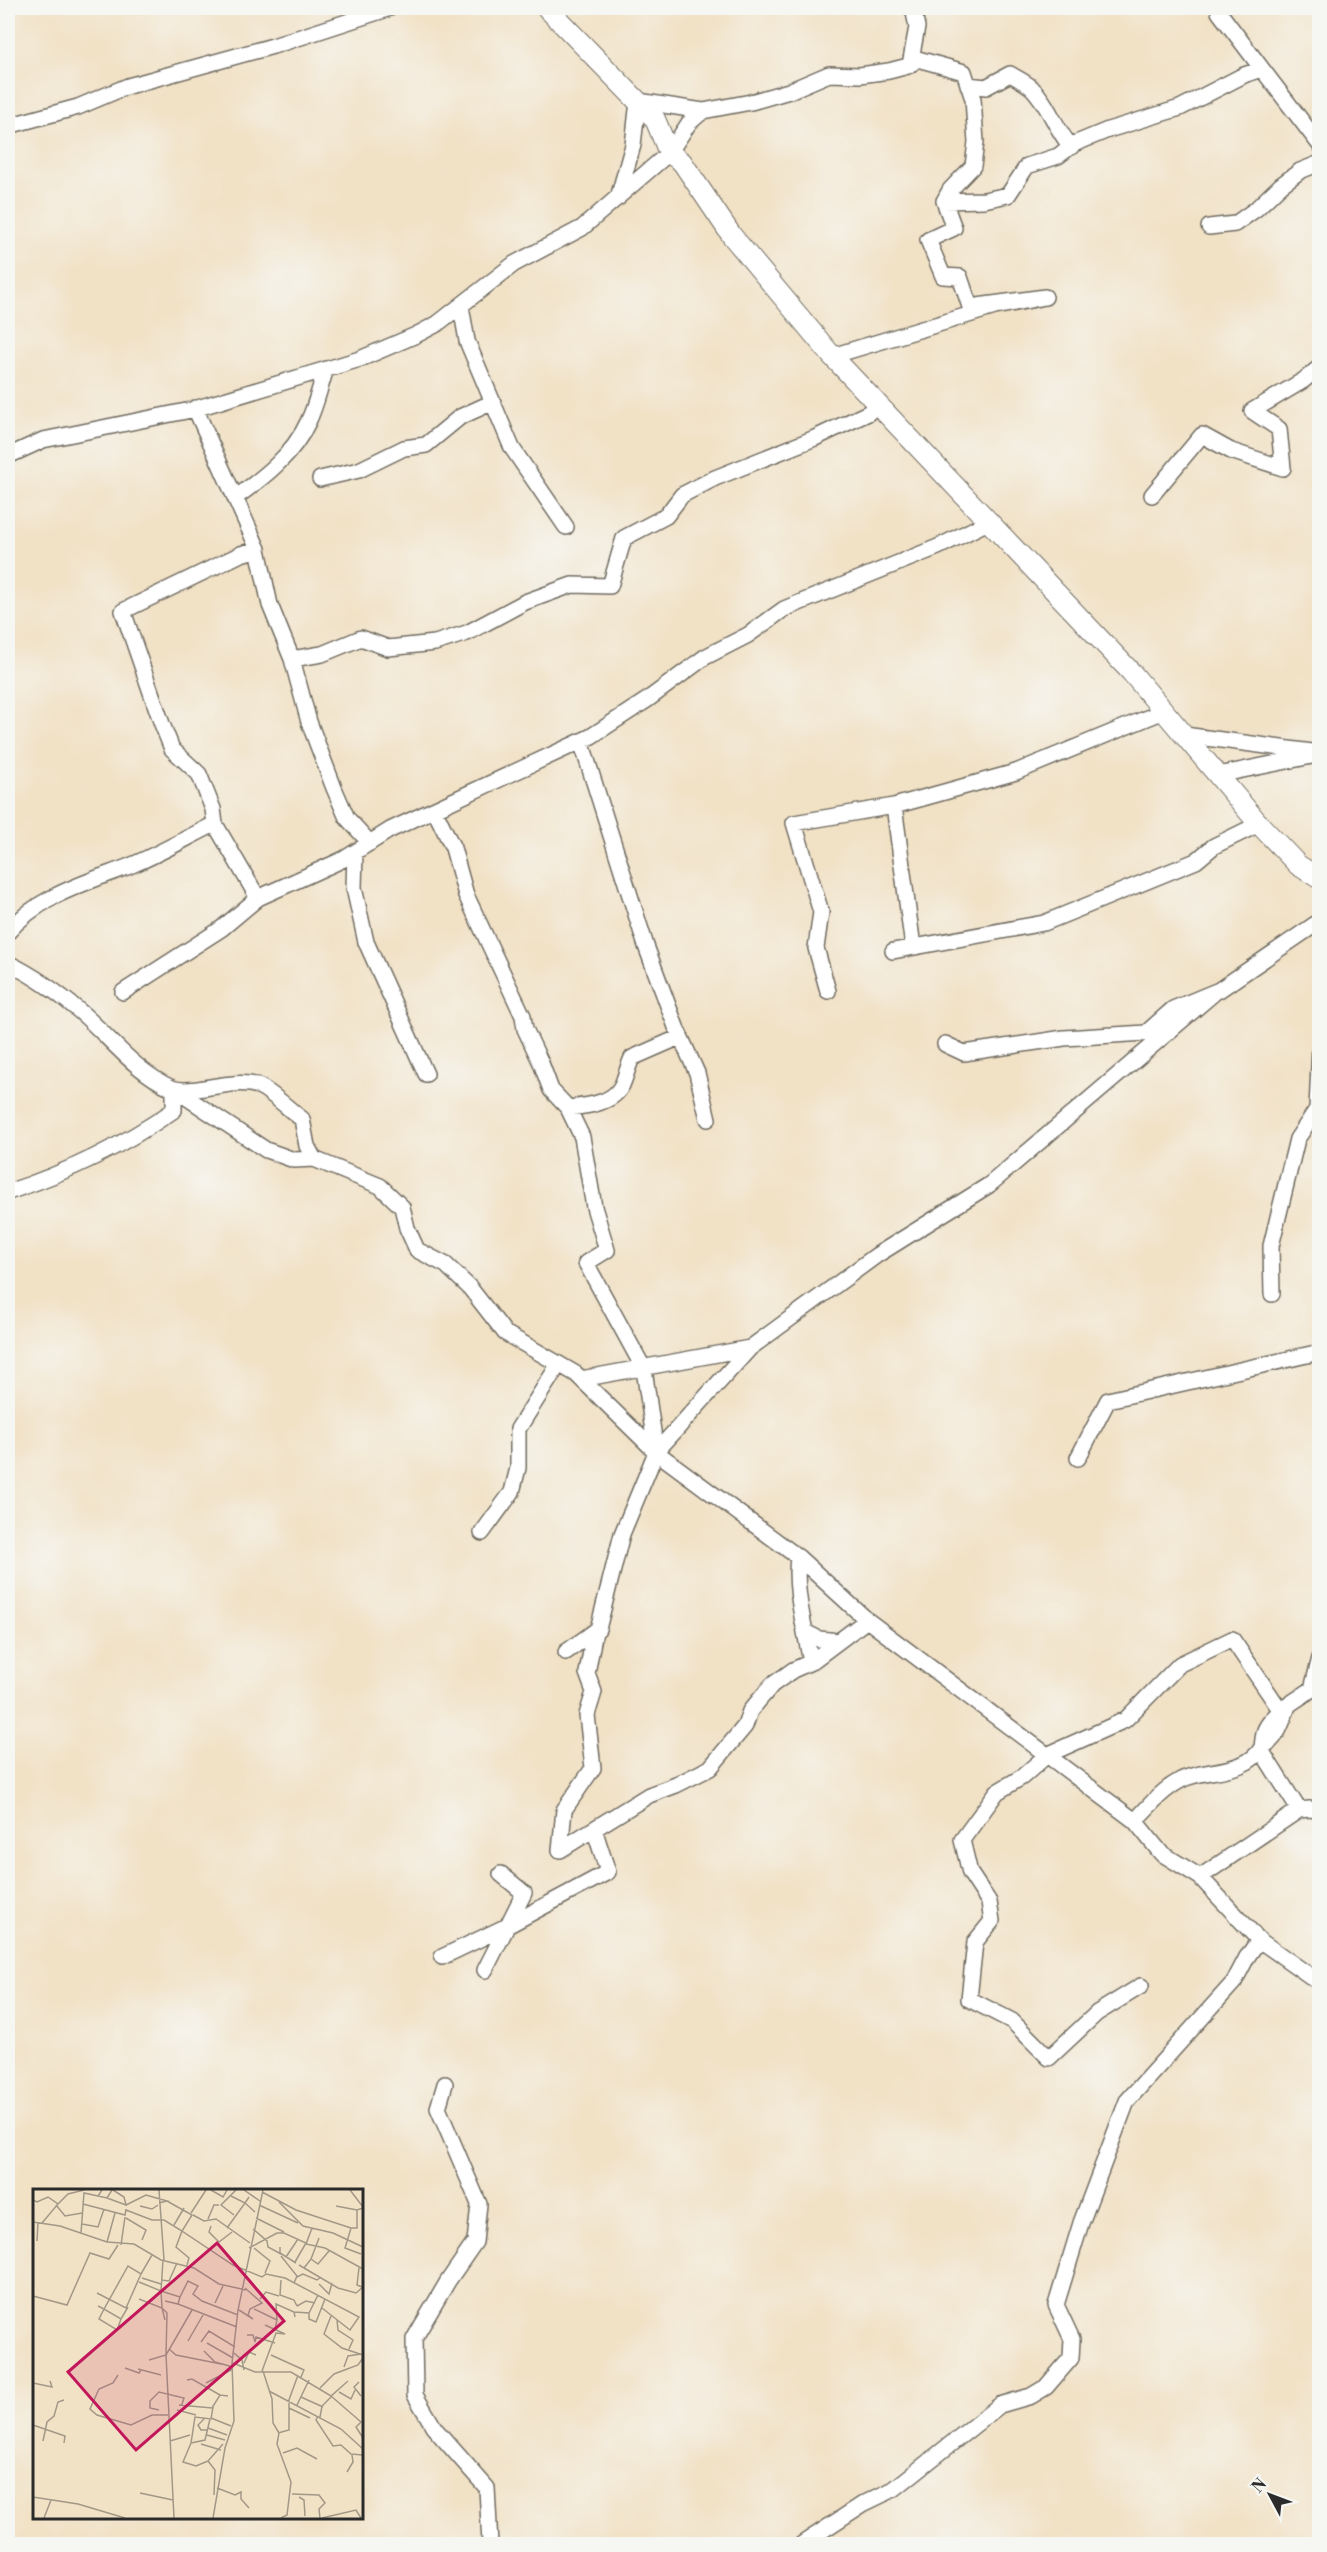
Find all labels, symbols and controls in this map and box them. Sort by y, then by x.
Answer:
inset map [33,2189,363,2519]
north arrow [1240,2465,1300,2525]
text: N [1248,2474,1271,2497]

